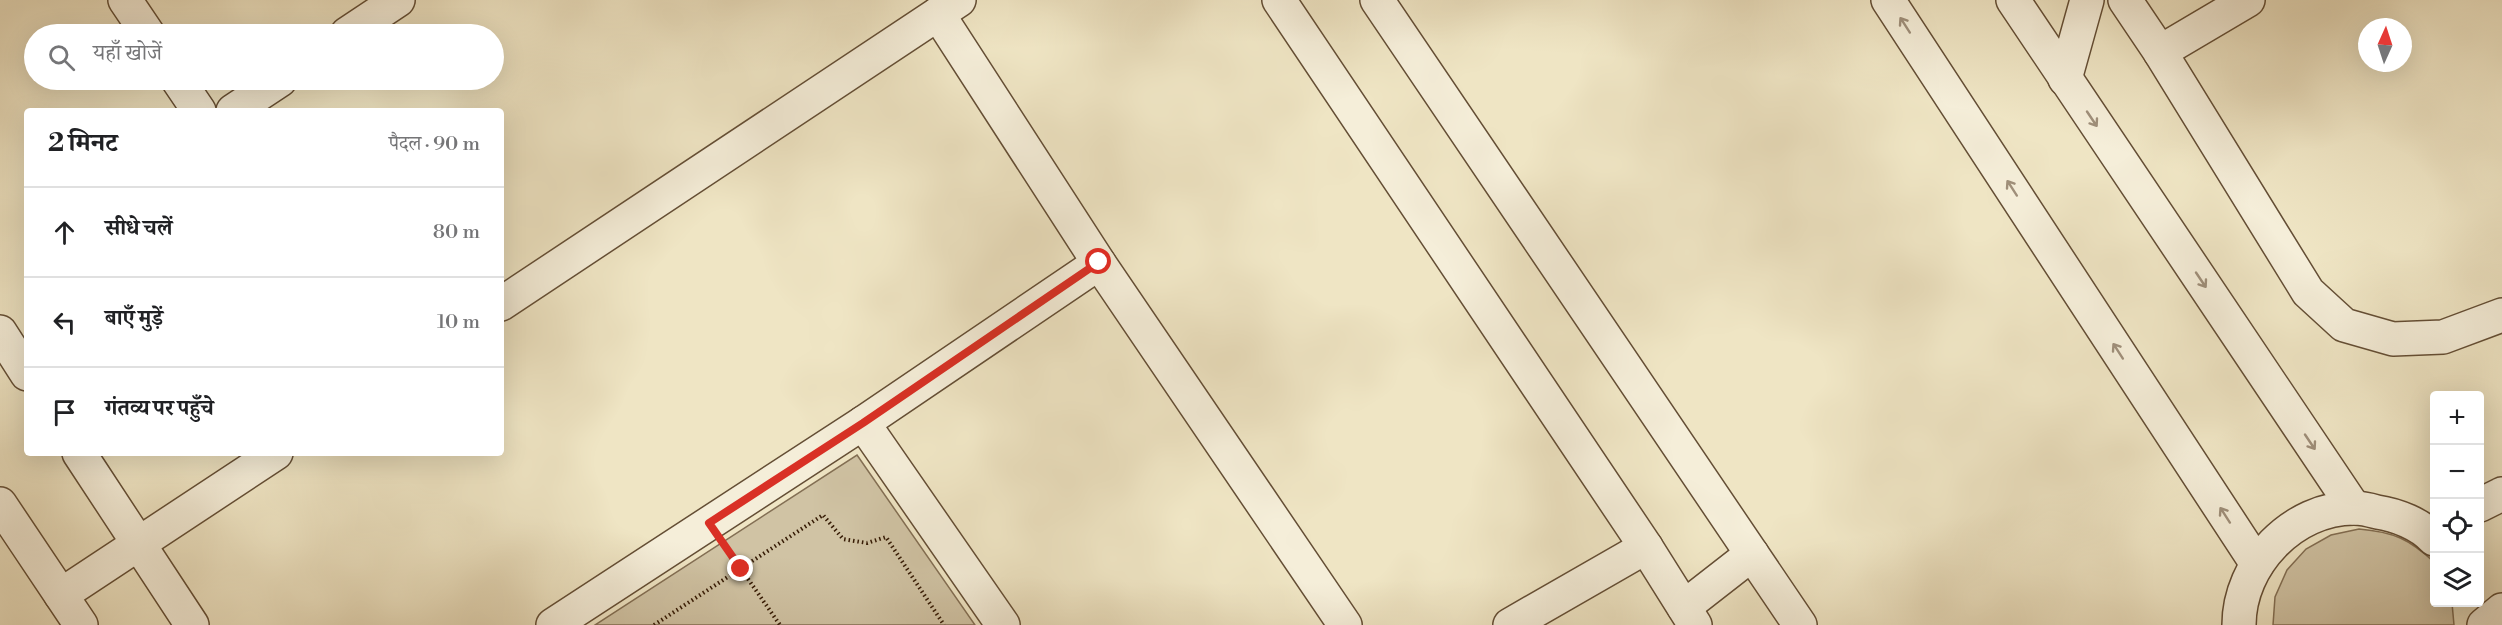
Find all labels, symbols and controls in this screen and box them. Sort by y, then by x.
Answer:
one-way arrow [1899,17,1911,34]
north arrow [2358,18,2412,72]
search box [24,24,504,90]
text: यहाँ खोजें [93,40,162,67]
icon: search [45,41,78,74]
one-way arrow [2086,110,2098,126]
text: 2 मिनट [48,127,118,159]
text: पैदल · 90 m [389,132,480,157]
one-way arrow [2005,180,2018,197]
text: सीधे चलें [105,215,172,242]
icon: ahead [48,216,81,249]
text: 80 m [433,220,480,245]
route start [1085,248,1111,274]
one-way arrow [2195,272,2207,288]
text: बाएँ मुड़ें [105,305,163,332]
icon: left [48,306,81,339]
text: 10 m [437,310,480,335]
one-way arrow [2112,343,2125,360]
map controls [2430,391,2484,607]
button: + [2430,391,2484,445]
text: गंतव्य पर पहुँचे [105,395,214,422]
icon: arrive [48,396,81,429]
one-way arrow [2304,433,2316,450]
button: − [2430,445,2484,499]
button: locate [2430,499,2484,553]
one-way arrow [2219,507,2231,523]
button: layers [2430,553,2484,607]
route end [727,555,753,581]

